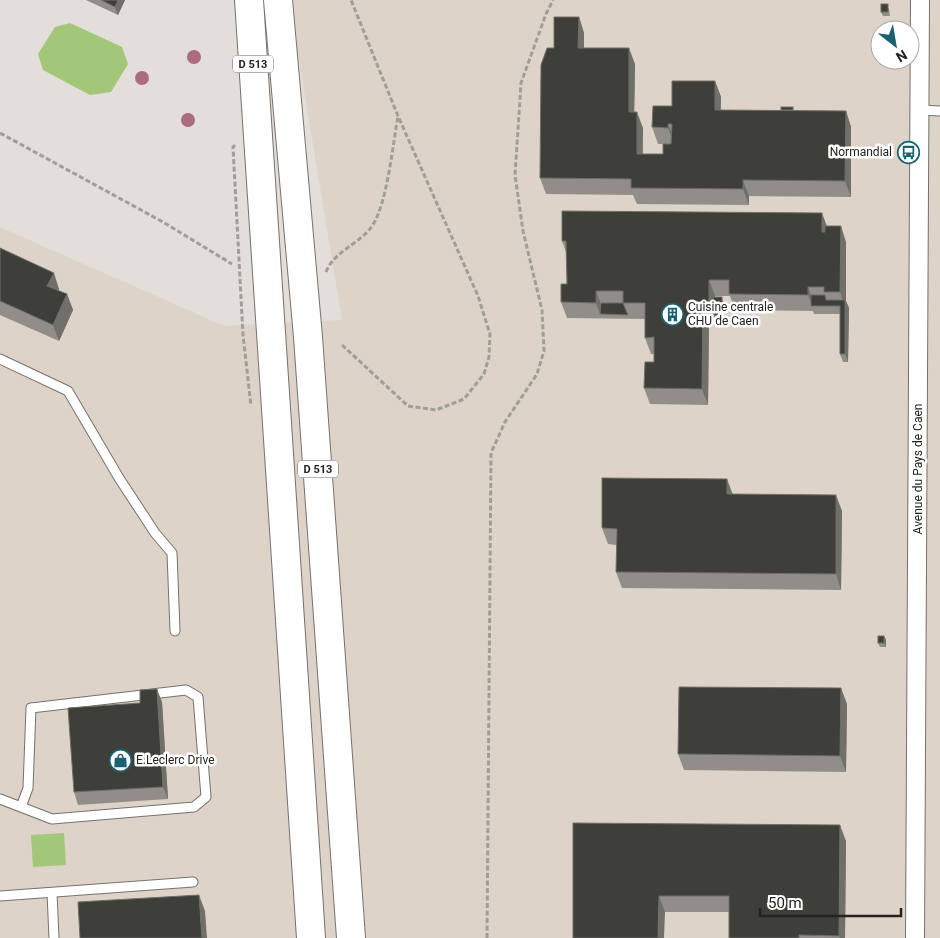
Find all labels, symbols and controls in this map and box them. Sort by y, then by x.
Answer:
north arrow [870,20,920,70]
text: N [893,47,910,66]
road number: D 513 [233,56,273,72]
bus stop icon: Normandial [896,140,920,164]
place label: Normandial [830,145,892,159]
place label: Cuisine centrale CHU de Caen [688,300,773,328]
building icon: Cuisine centrale CHU de Caen [660,302,684,326]
street label: Avenue du Pays de Caen [911,404,925,534]
road number: D 513 [298,460,338,478]
shop icon: E.Leclerc Drive [108,748,132,772]
place label: E.Leclerc Drive [136,753,215,767]
scale bar [760,886,901,918]
text: 50 m [768,894,802,912]

